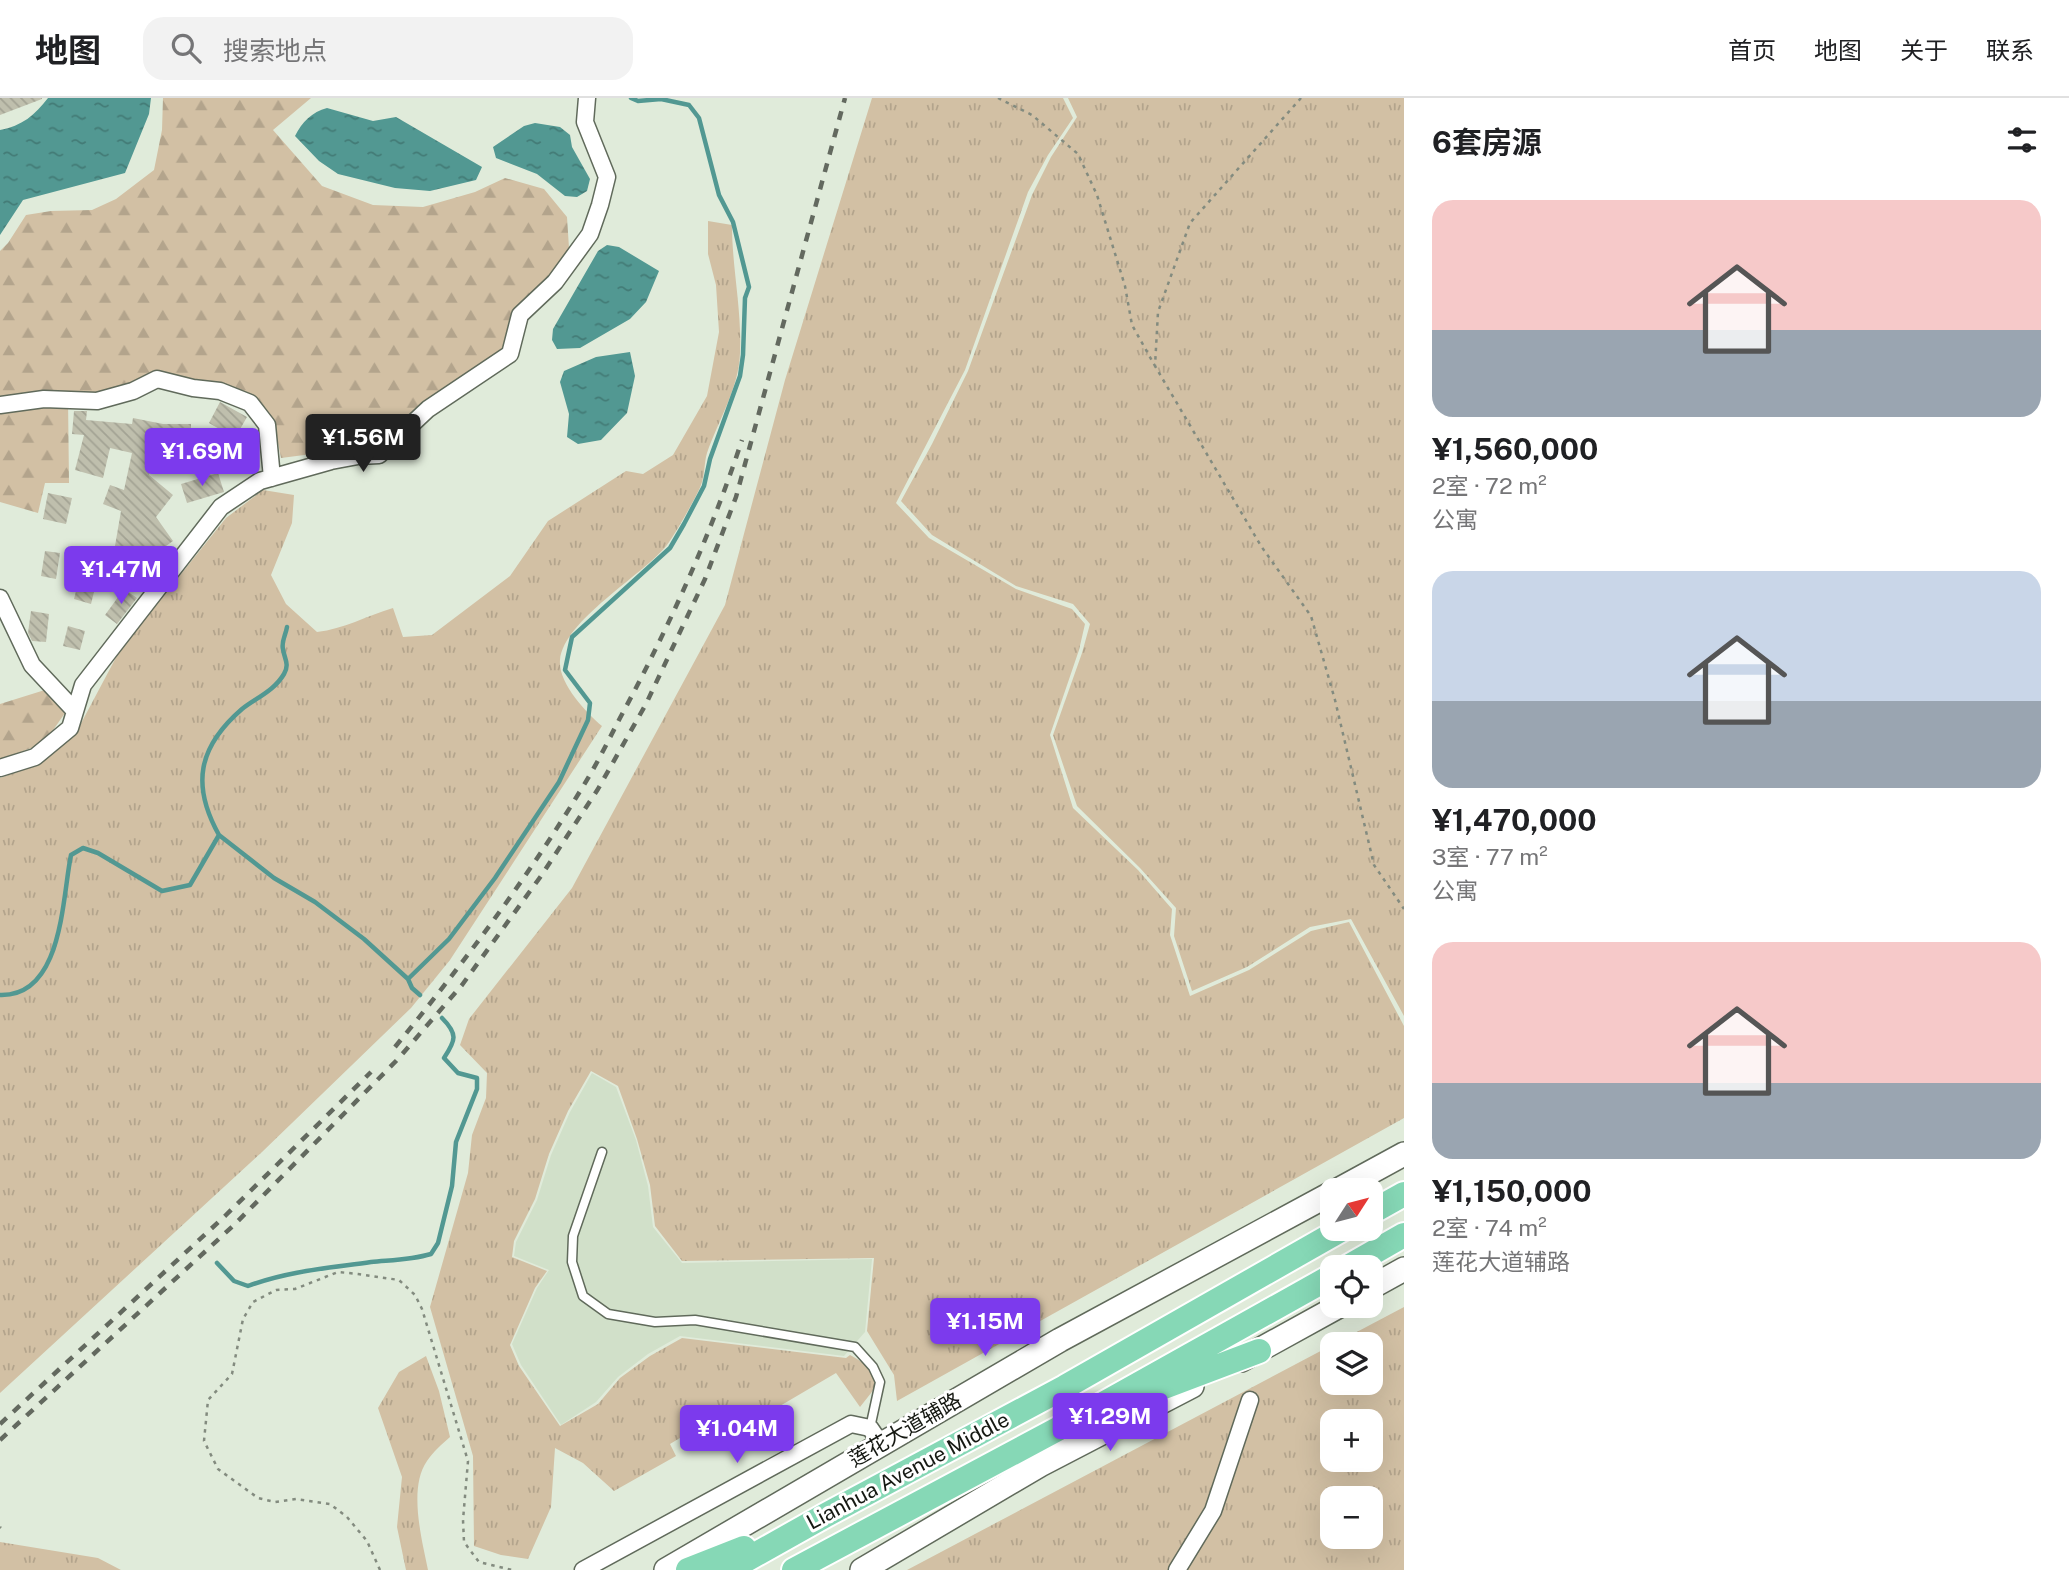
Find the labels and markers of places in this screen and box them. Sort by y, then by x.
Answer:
pin: ¥1.56M [306,414,420,474]
pin: ¥1.69M [145,428,259,488]
pin: ¥1.47M [64,546,178,606]
pin: ¥1.15M [928,1298,1042,1358]
pin: ¥1.29M [1053,1394,1167,1453]
pin: ¥1.04M [680,1406,794,1465]

